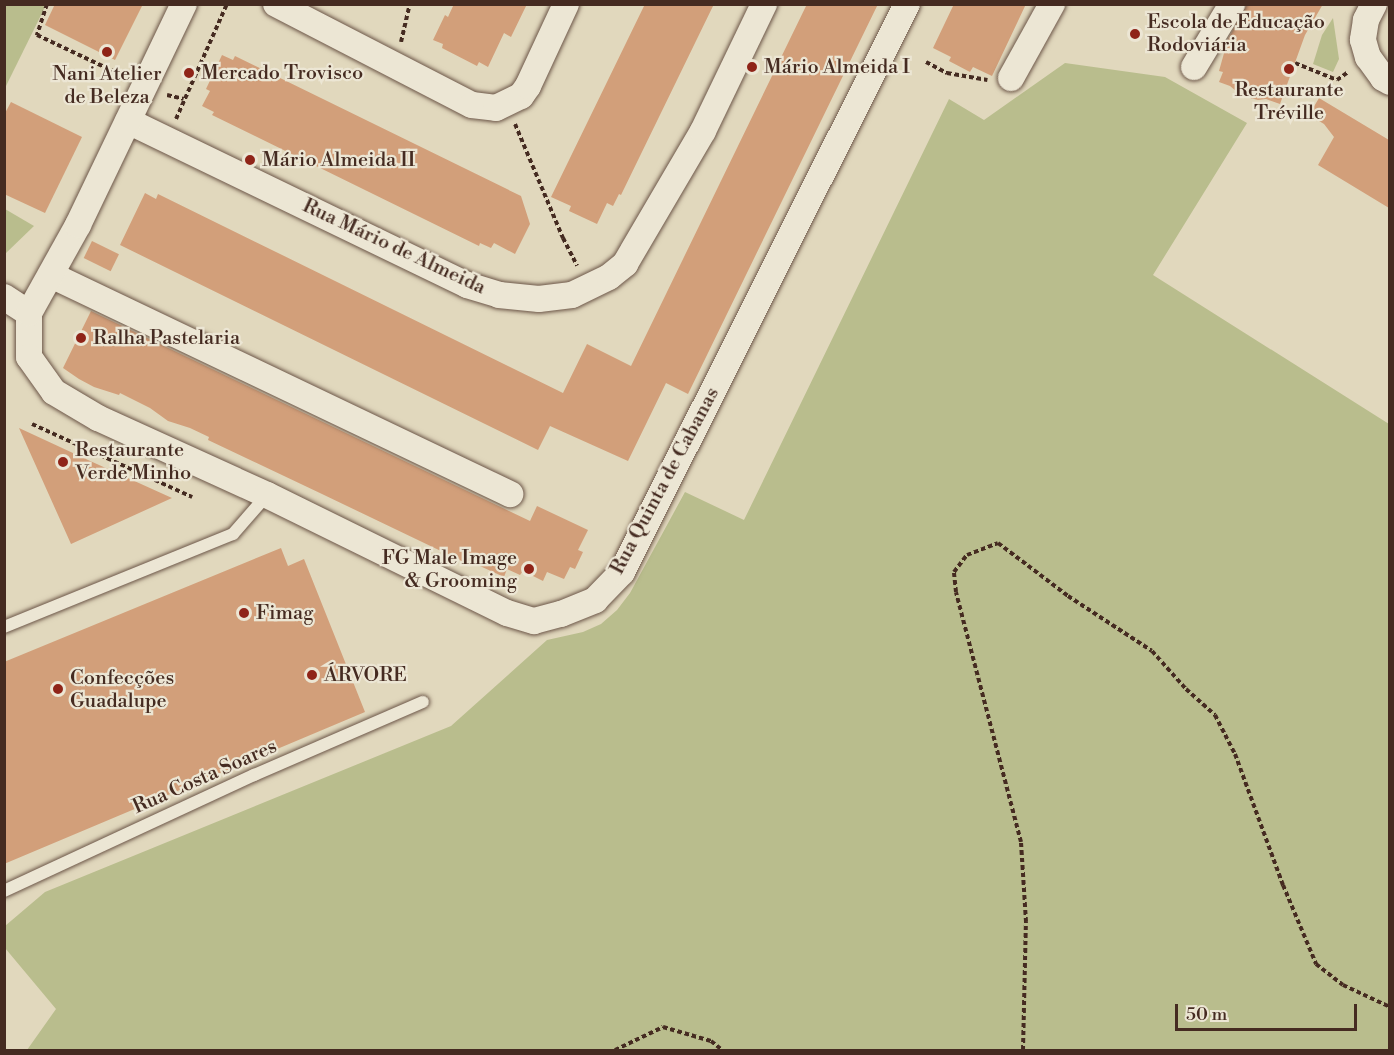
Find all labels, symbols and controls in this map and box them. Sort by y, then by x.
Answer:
place label: Escola de Educação Rodoviária [1147,11,1325,58]
marker: Escola de Educação Rodoviária [1128,27,1142,41]
marker: Nani Atelier de Beleza [100,45,114,59]
place label: Mário Almeida I [764,55,910,79]
marker: Mário Almeida I [745,60,759,74]
place label: Mercado Trovisco [201,61,363,85]
place label: Nani Atelier de Beleza [52,62,162,109]
marker: Restaurante Tréville [1282,62,1296,76]
marker: Mercado Trovisco [182,66,196,80]
place label: Restaurante Tréville [1234,78,1344,125]
place label: Mário Almeida II [262,148,415,172]
marker: Mário Almeida II [243,153,257,167]
street label: Rua Mário de Almeida [299,194,489,300]
place label: Ralha Pastelaria [93,326,240,350]
marker: Ralha Pastelaria [74,331,88,345]
street label: Rua Quinta de Cabanas [605,383,725,579]
place label: Restaurante Verde Minho [75,438,191,485]
marker: Restaurante Verde Minho [56,455,70,469]
place label: FG Male Image & Grooming [382,546,517,593]
marker: FG Male Image & Grooming [522,562,536,576]
place label: Fimag [256,601,314,625]
marker: Fimag [237,606,251,620]
place label: ÁRVORE [324,663,407,687]
place label: Confecções Guadalupe [70,666,174,713]
marker: ÁRVORE [305,668,319,682]
marker: Confecções Guadalupe [51,682,65,696]
street label: Rua Costa Soares [129,734,281,820]
scale bar [1178,992,1360,1030]
text: 50 m [1186,1003,1227,1026]

